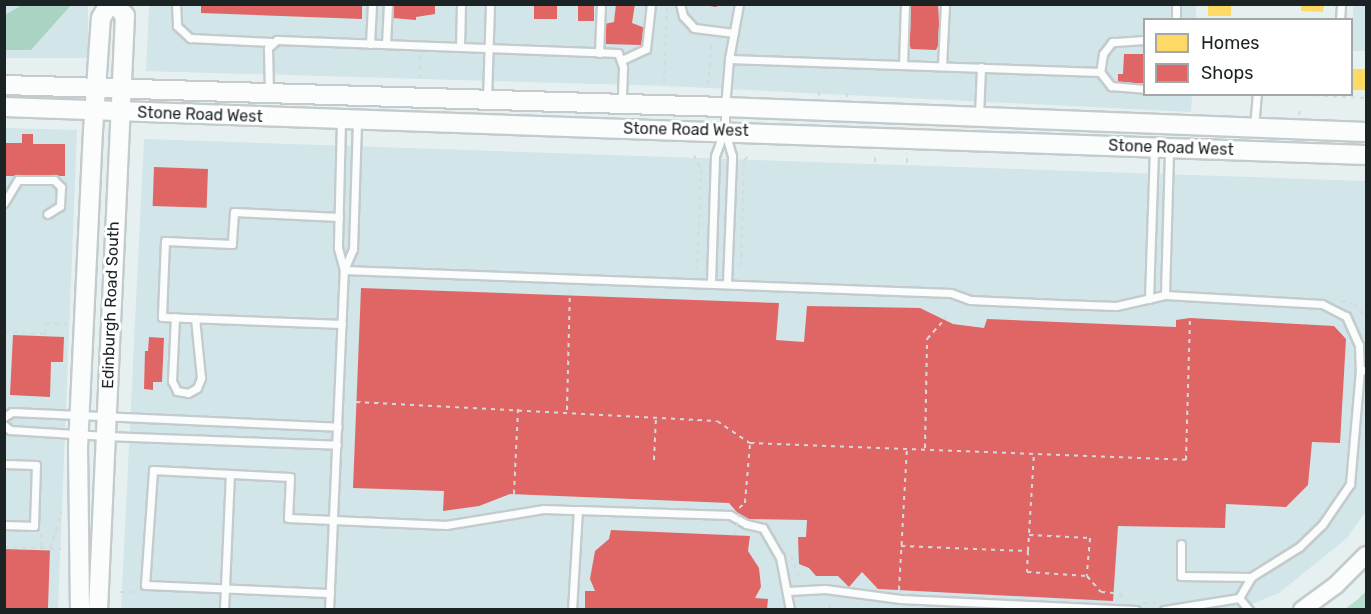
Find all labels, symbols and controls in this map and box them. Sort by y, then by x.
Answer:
legend [1143,18,1353,96]
text: Homes [1201,32,1259,54]
text: Shops [1201,62,1253,84]
street label: Stone Road West [137,103,263,127]
street label: Stone Road West [623,119,749,141]
street label: Stone Road West [1108,136,1234,160]
street label: Edinburgh Road South [98,221,124,389]

